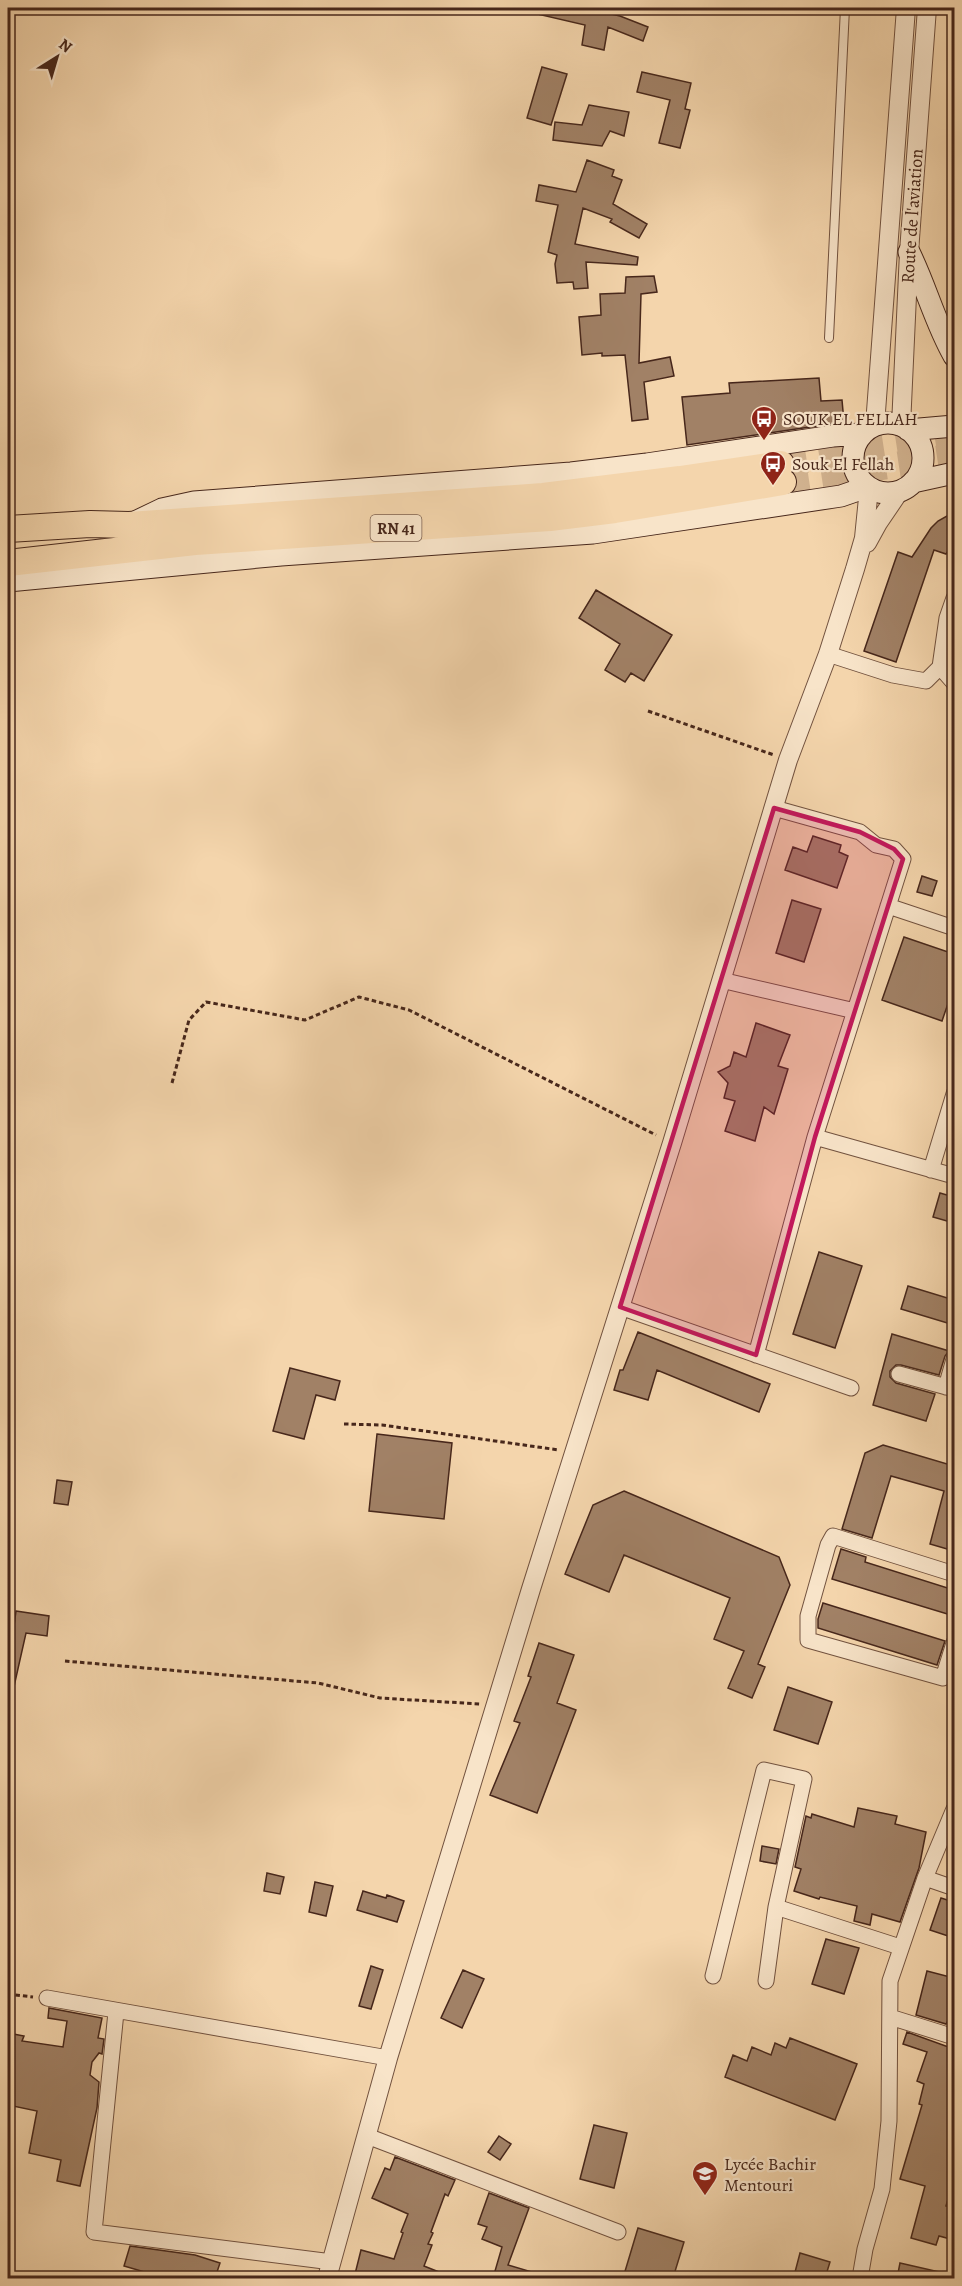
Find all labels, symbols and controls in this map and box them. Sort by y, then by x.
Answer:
north arrow [27,27,87,87]
text: N [54,34,77,58]
street label: Route de l'aviation [895,148,929,284]
bus stop icon: SOUK EL FELLAH [749,404,779,442]
place label: SOUK EL FELLAH [783,407,918,431]
bus stop icon: Souk El Fellah [758,449,788,487]
place label: Souk El Fellah [792,452,895,476]
road number: RN 41 [370,515,422,541]
place label: Lycée Bachir Mentouri [724,2152,816,2197]
school or university icon: Lycée Bachir Mentouri [690,2159,720,2197]

